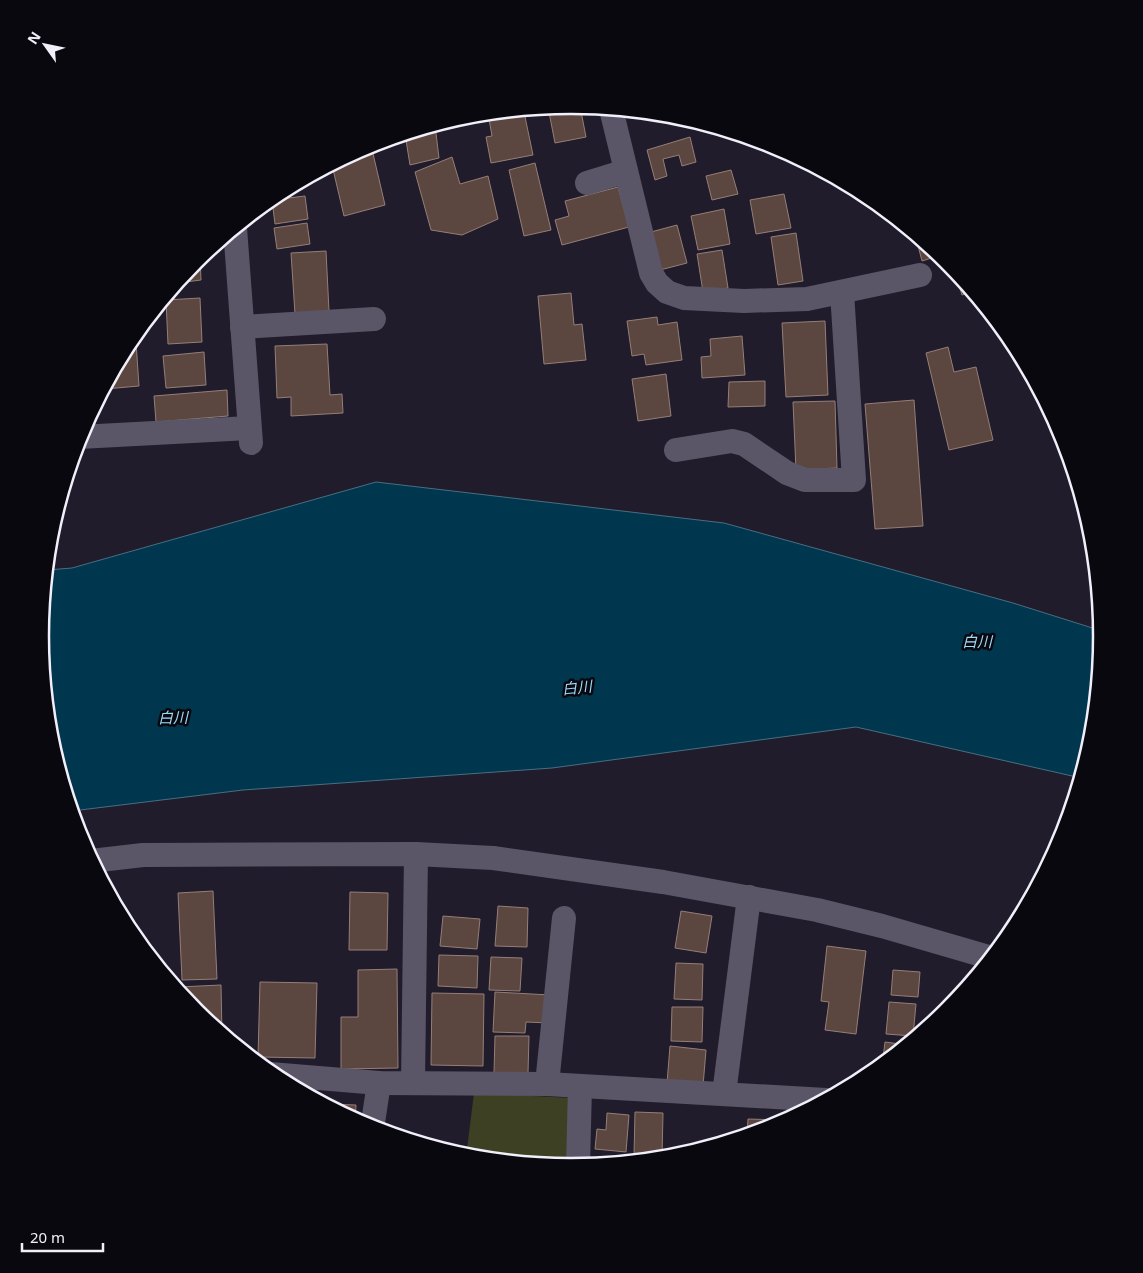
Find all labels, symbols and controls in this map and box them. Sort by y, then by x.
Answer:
north arrow [20,20,70,70]
text: N [23,28,45,48]
water label: 白川 [962,631,994,651]
water label: 白川 [561,675,595,699]
water label: 白川 [158,707,190,727]
scale bar [22,1220,104,1252]
text: 20 m [30,1227,65,1247]

